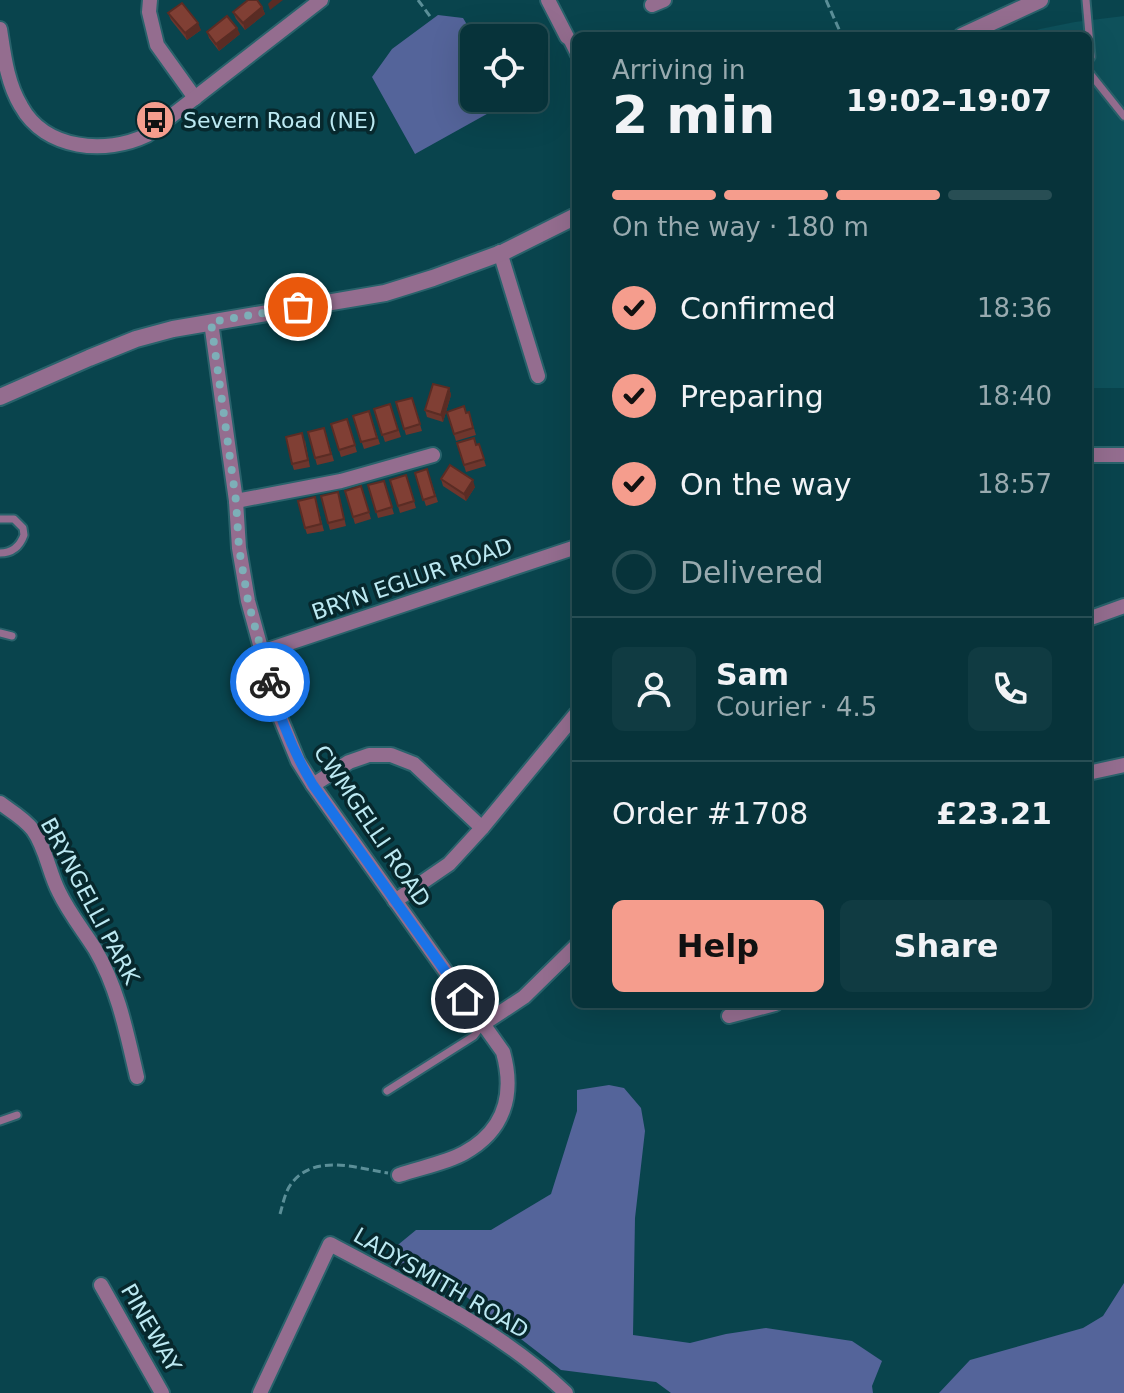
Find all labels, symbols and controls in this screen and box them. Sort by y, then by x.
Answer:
map controls [460,24,548,112]
button: locate [460,24,548,112]
text: Arriving in [612,55,746,85]
text: 19:02–19:07 [846,83,1052,118]
text: 2 min [612,85,775,145]
bus stop icon: Severn Road (NE) [134,99,176,141]
place label: Severn Road (NE) [183,108,376,133]
text: On the way · 180 m [612,212,869,242]
pin [264,273,332,341]
icon: bag [276,285,320,329]
icon: check [612,286,656,330]
text: Confirmed [680,291,836,326]
text: 18:36 [977,293,1052,323]
icon: check [612,374,656,418]
text: Preparing [680,379,824,414]
text: 18:40 [977,381,1052,411]
icon: check [612,462,656,506]
text: On the way [680,467,852,502]
text: 18:57 [977,469,1052,499]
street label: BRYN EGLUR ROAD [308,533,516,625]
text: Delivered [680,555,824,590]
courier [230,642,310,722]
button: person [612,647,696,731]
button: phone [968,647,1052,731]
text: Sam [716,657,789,692]
icon: bike [248,660,292,704]
text: Courier · 4.5 [716,692,877,722]
street label: CWMGELLI ROAD [309,741,435,911]
text: Order #1708 [612,796,808,831]
text: £23.21 [936,796,1052,831]
street label: BRYNGELLI PARK [36,814,145,989]
button: Help [612,900,824,992]
button: Share [840,900,1052,992]
pin [431,965,499,1033]
icon: home [443,977,487,1021]
street label: LADYSMITH ROAD [349,1223,533,1343]
street label: PINEWAY [116,1280,186,1377]

